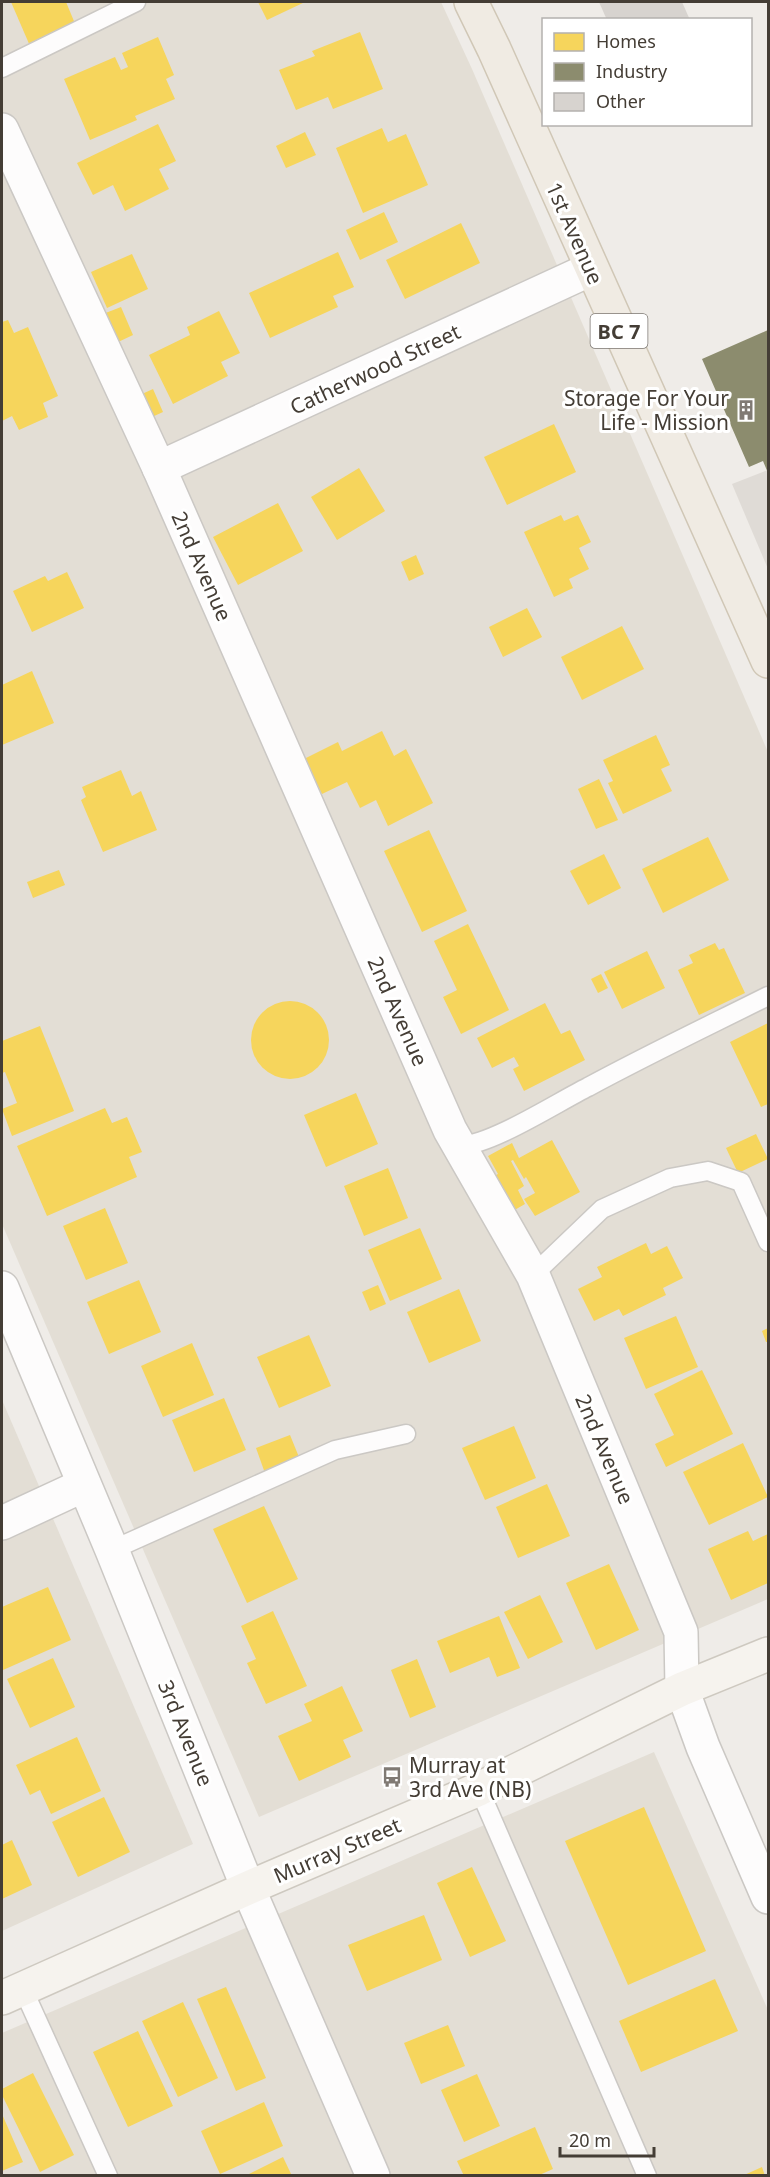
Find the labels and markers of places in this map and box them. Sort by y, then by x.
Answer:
place label: Storage For Your Life - Mission [564,384,729,436]
building icon: Storage For Your Life - Mission [734,398,758,422]
place label: Murray at 3rd Ave (NB) [409,1751,531,1803]
bus stop icon: Murray at 3rd Ave (NB) [380,1765,404,1789]

